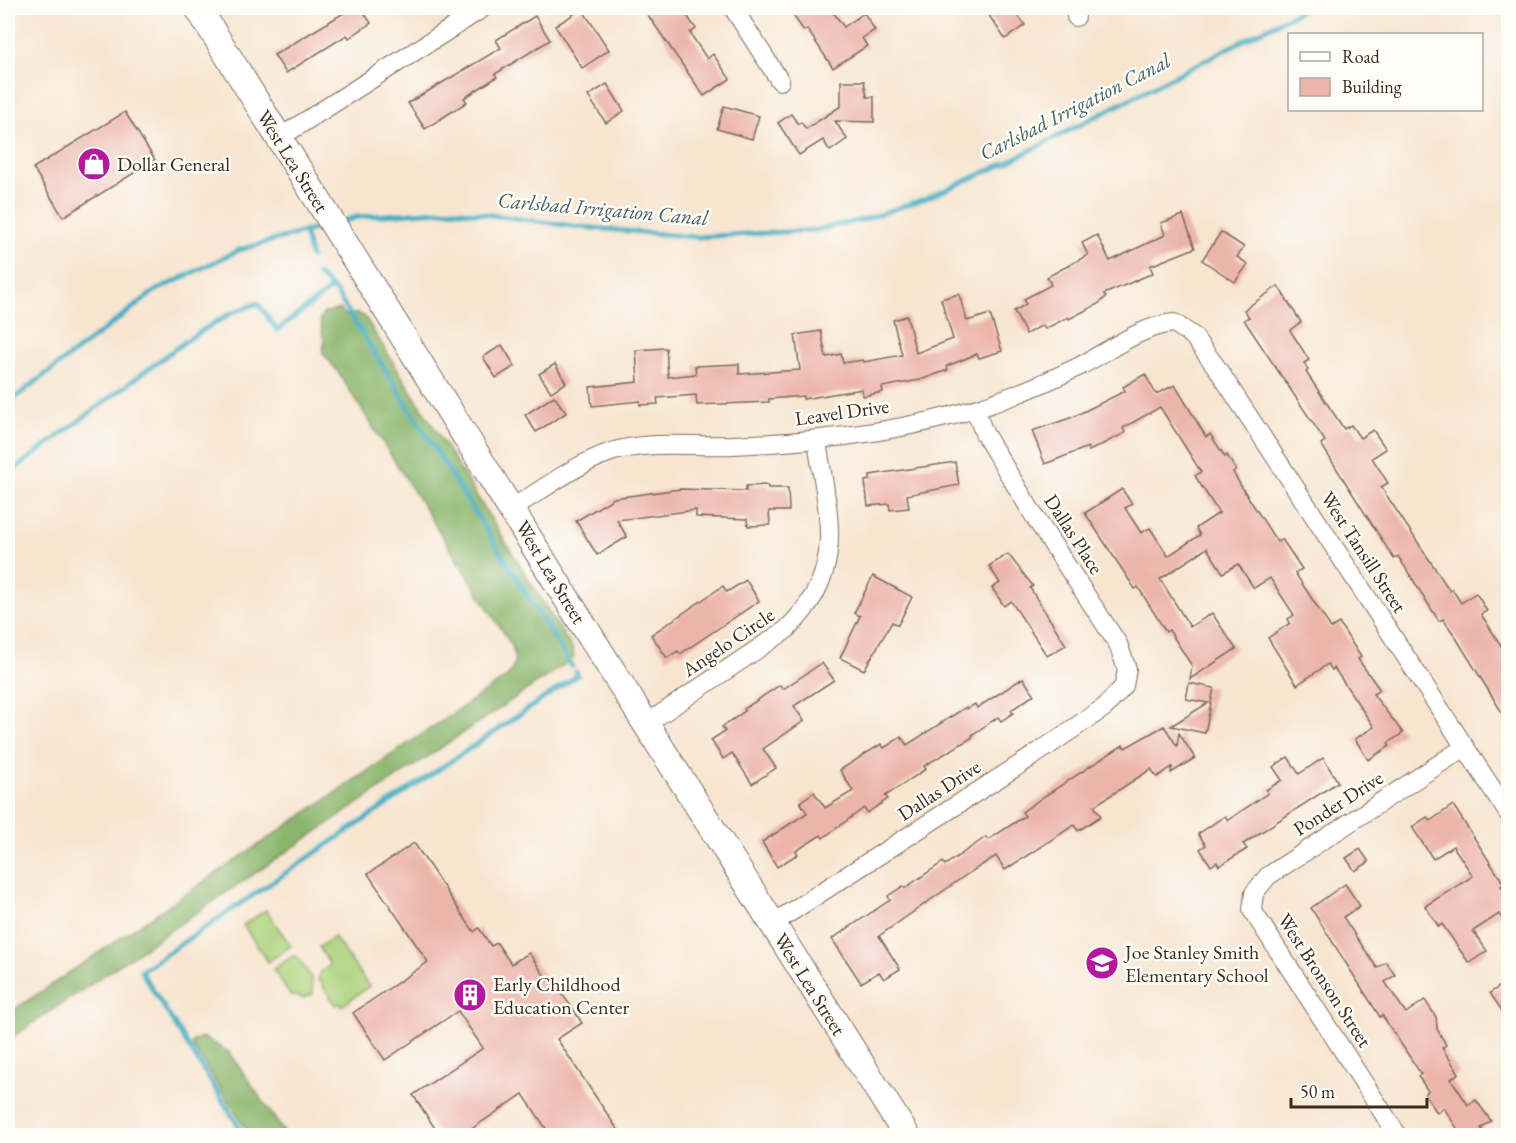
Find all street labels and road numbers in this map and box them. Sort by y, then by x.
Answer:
street label: West Lea Street [251,105,335,218]
street label: Leavel Drive [793,393,891,431]
street label: West Tansill Street [1315,486,1413,618]
street label: Dallas Place [1038,489,1110,579]
street label: West Lea Street [510,515,592,629]
street label: Angelo Circle [676,601,779,683]
street label: Dallas Drive [893,753,986,826]
street label: Ponder Drive [1288,764,1388,842]
street label: West Bronson Street [1272,908,1378,1053]
street label: West Lea Street [768,928,852,1041]

